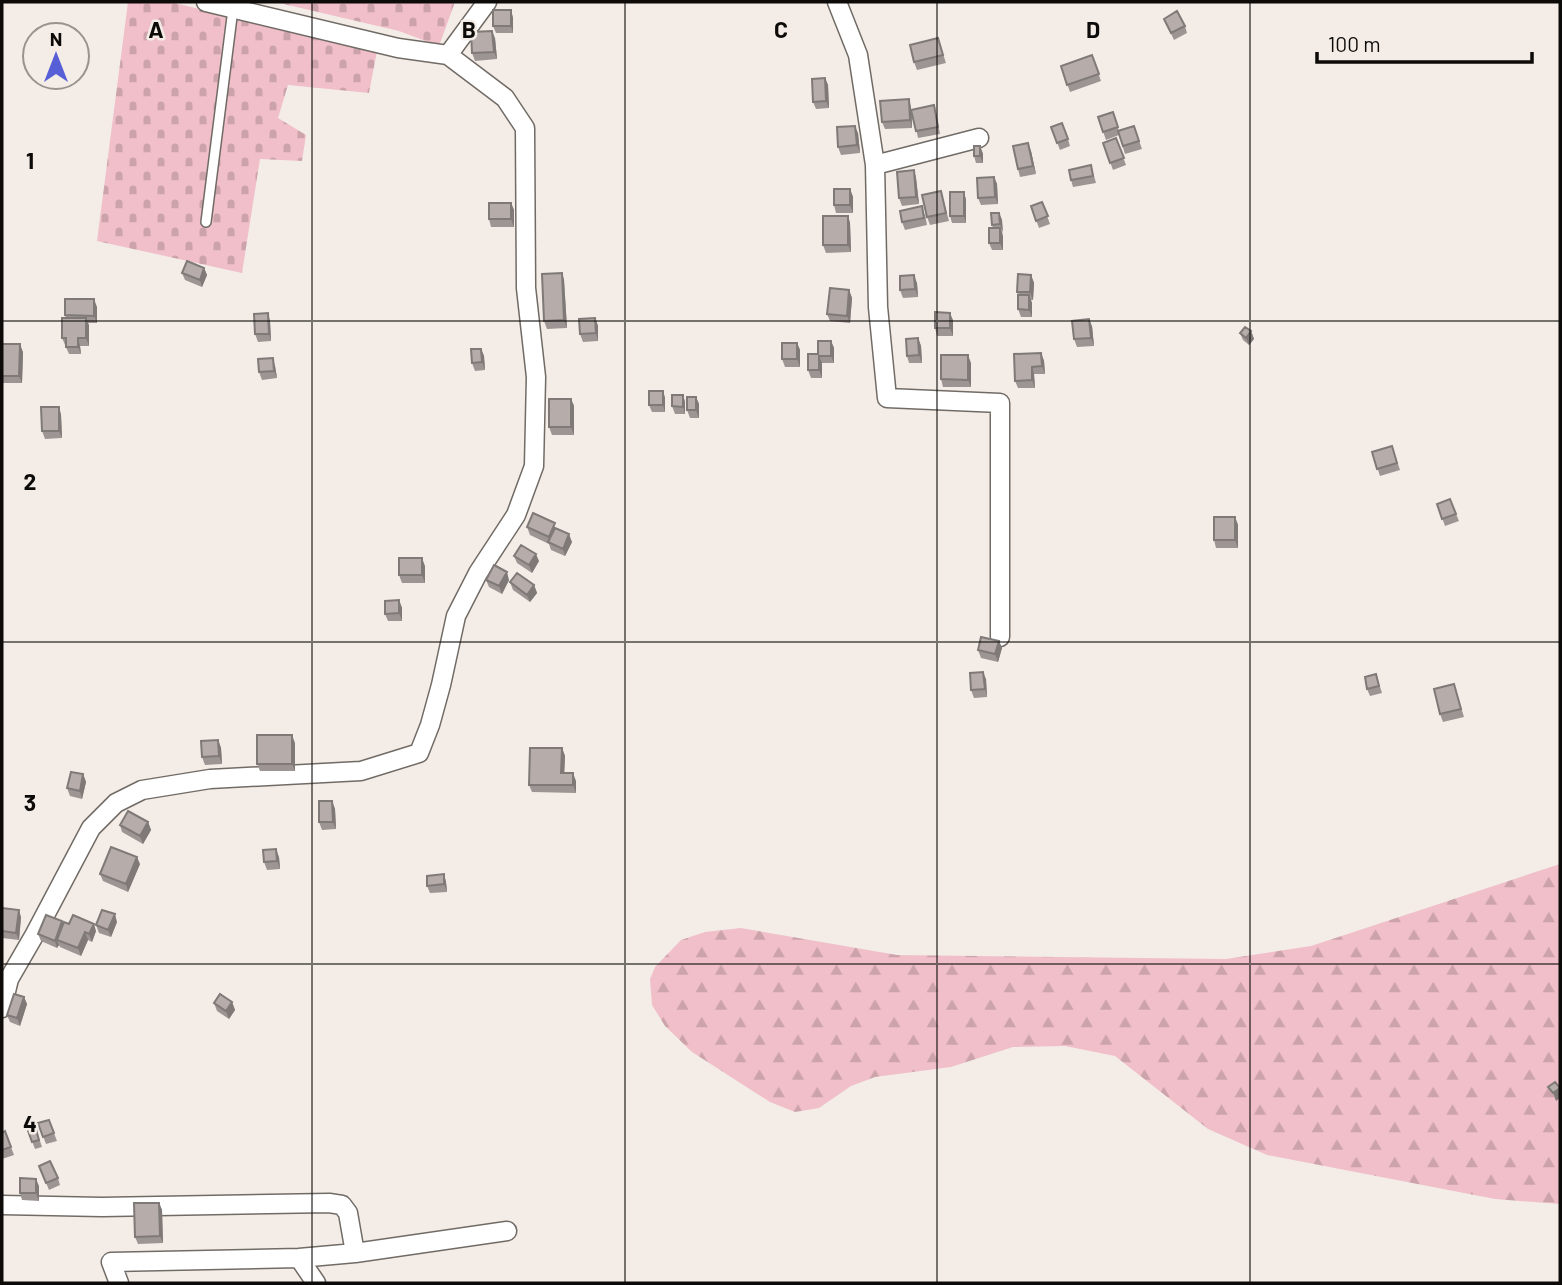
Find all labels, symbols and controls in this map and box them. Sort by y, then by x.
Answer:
text: A [148,15,164,43]
text: B [462,15,476,43]
text: C [774,15,788,43]
text: D [1086,15,1100,43]
north arrow [21,21,91,91]
scale bar [1317,21,1532,65]
text: N [50,27,62,50]
text: 100 m [1328,31,1381,56]
text: 1 [26,146,34,174]
text: 2 [24,467,36,495]
text: 3 [24,788,36,816]
text: 4 [23,1109,37,1137]

